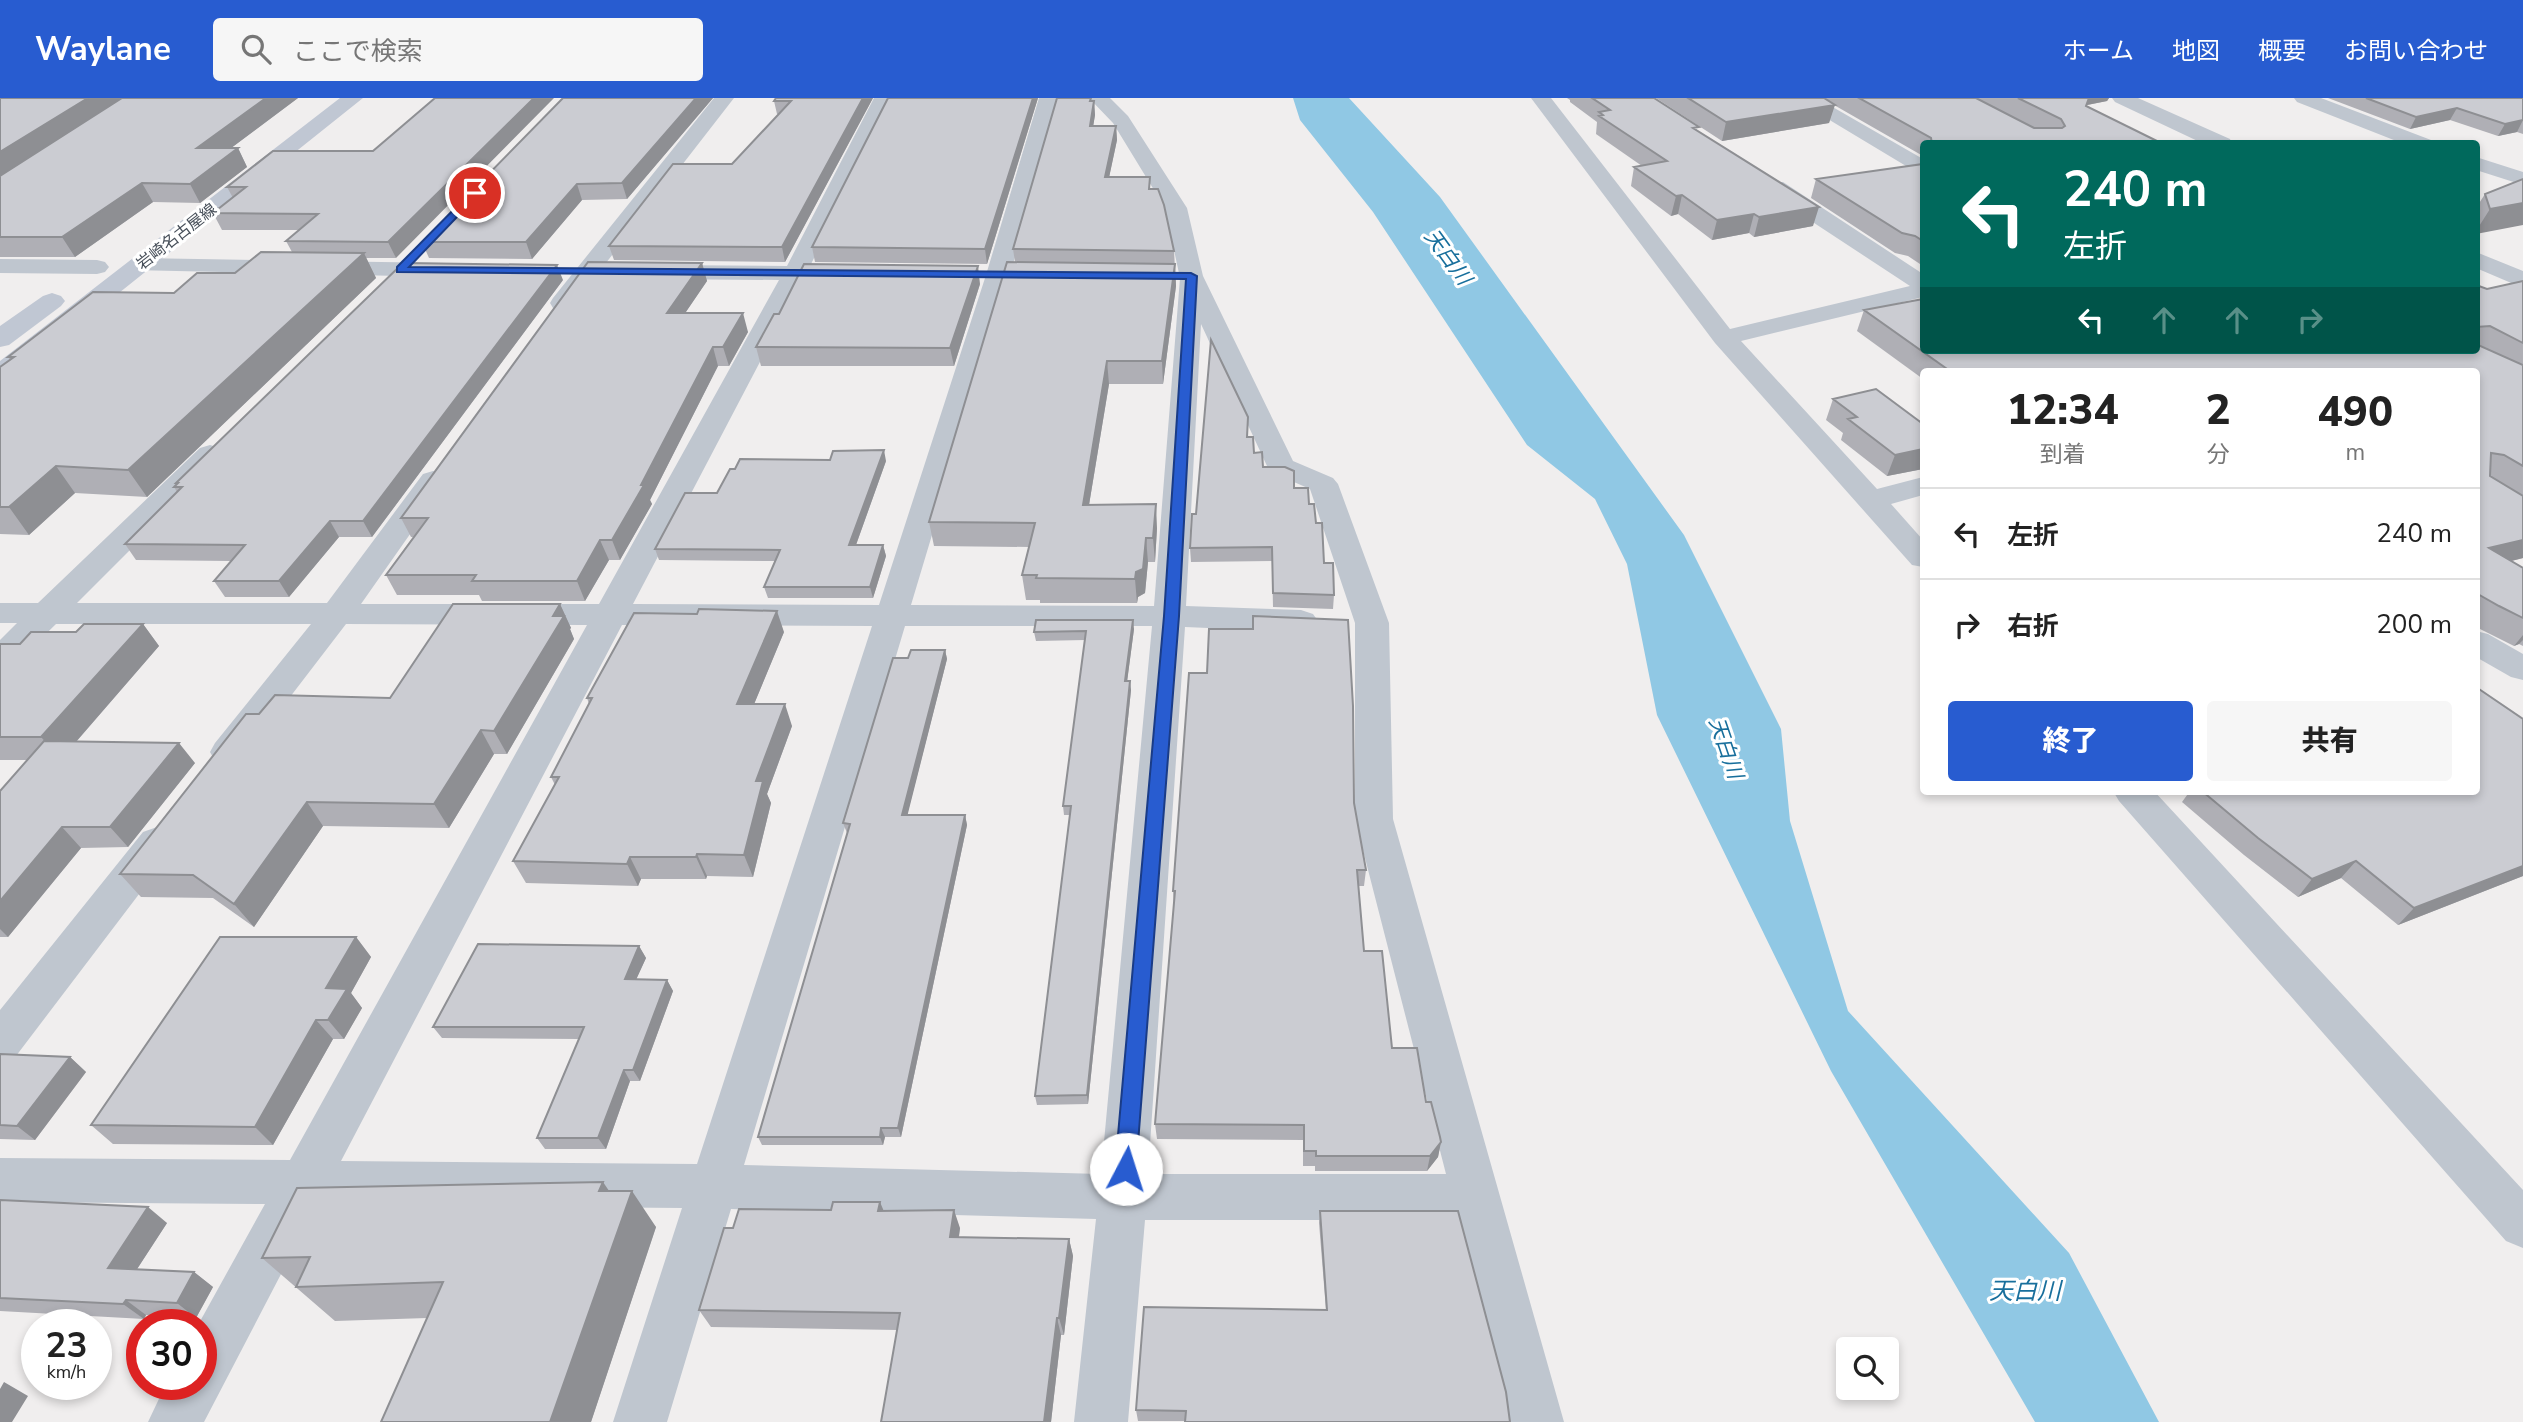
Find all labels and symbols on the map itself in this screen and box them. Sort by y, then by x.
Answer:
pin [445,163,505,223]
street label: 岩崎名古屋線 [132,199,221,275]
water label: 天白川 [1418,223,1479,292]
water label: 天白川 [1703,714,1750,784]
position arrow [1089,1132,1163,1206]
water label: 天白川 [1989,1275,2064,1307]
speed limit sign: 30 [126,1309,217,1400]

